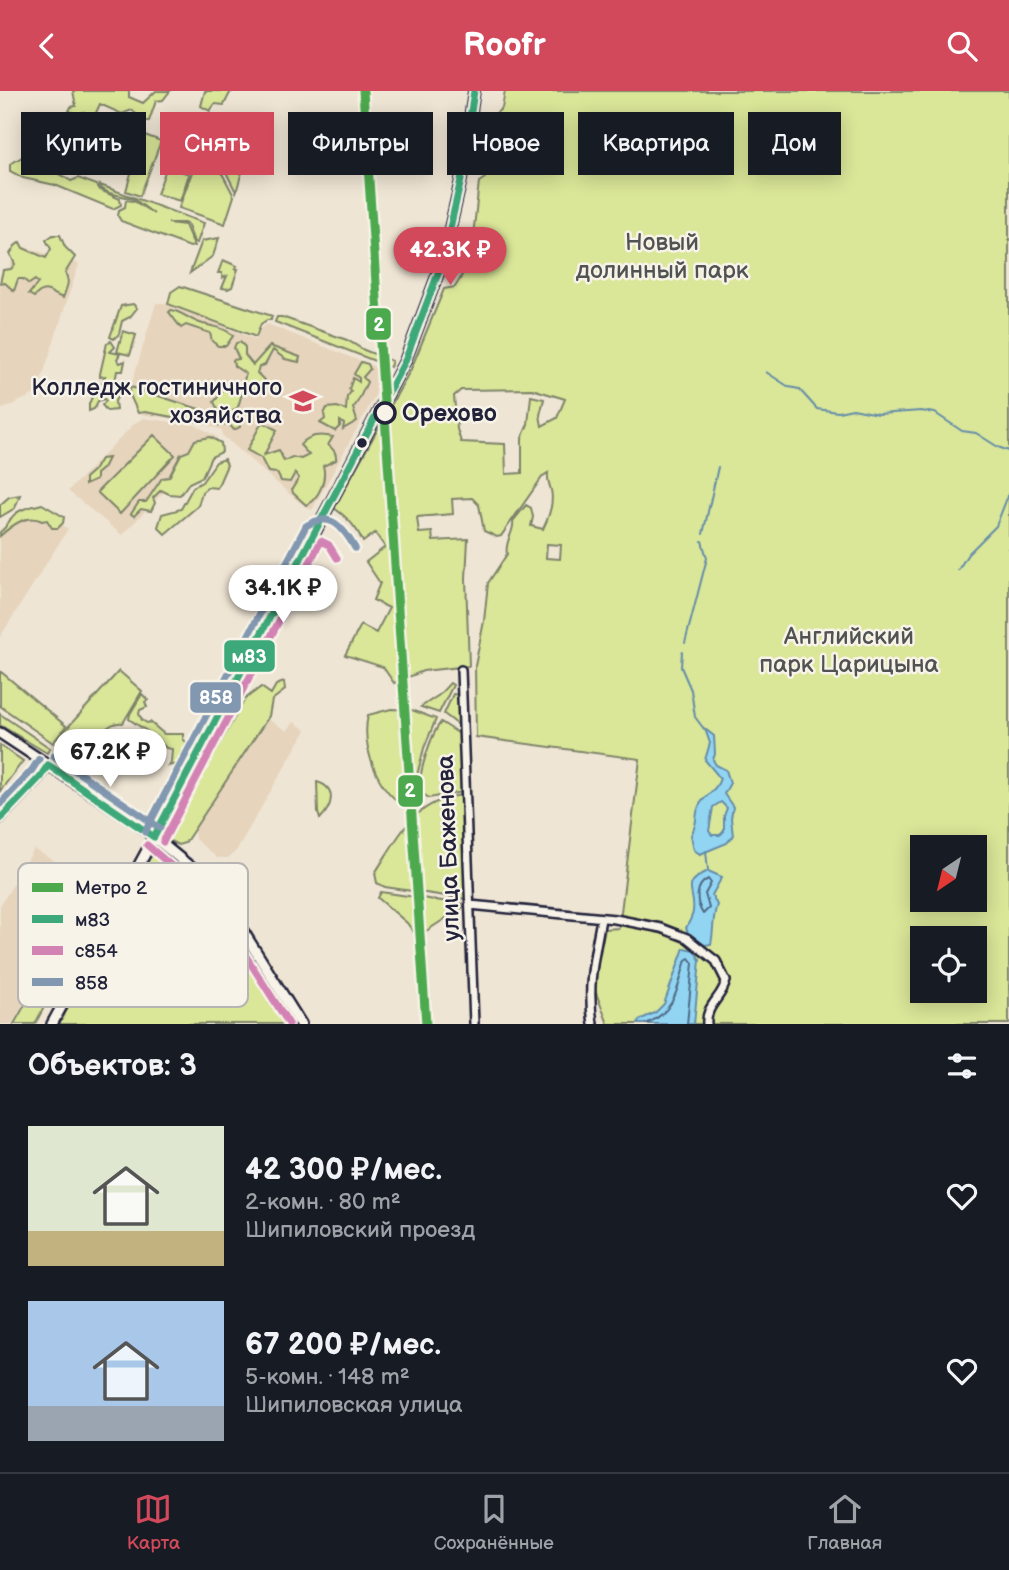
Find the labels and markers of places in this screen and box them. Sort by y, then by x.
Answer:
pin: 42.3K ₽ [385,227,515,287]
place label: Колледж гостиничного хозяйcтва [31,373,282,430]
school or university icon: Колледж гостиничного хозяйcтва [288,386,318,416]
place label: Орехово [402,399,497,428]
marker: Орехово [374,402,396,424]
unlabelled marker [355,436,369,450]
pin: 34.1K ₽ [218,566,348,625]
pin: 67.2K ₽ [45,729,175,789]

